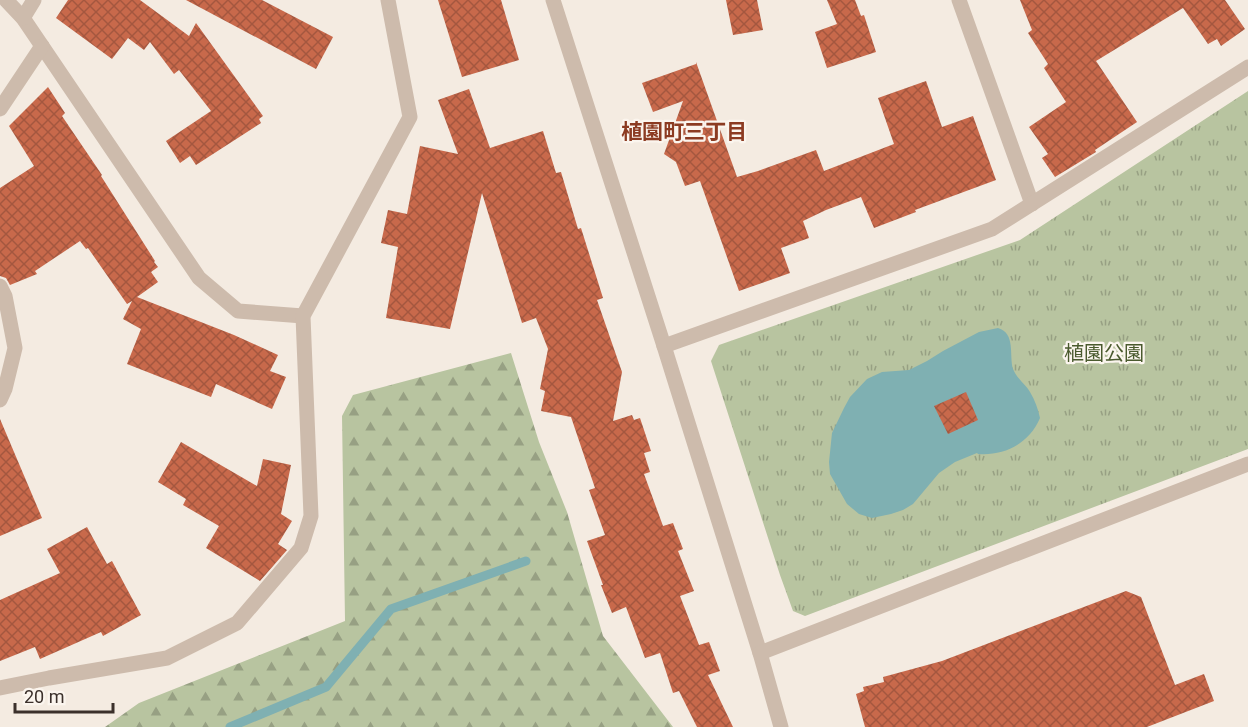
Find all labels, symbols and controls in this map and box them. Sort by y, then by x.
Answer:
district label: 植園町三丁目 [621,120,747,144]
park label: 植園公園 [1064,341,1144,365]
scale bar [15,676,112,714]
text: 20 m [24,686,64,707]

